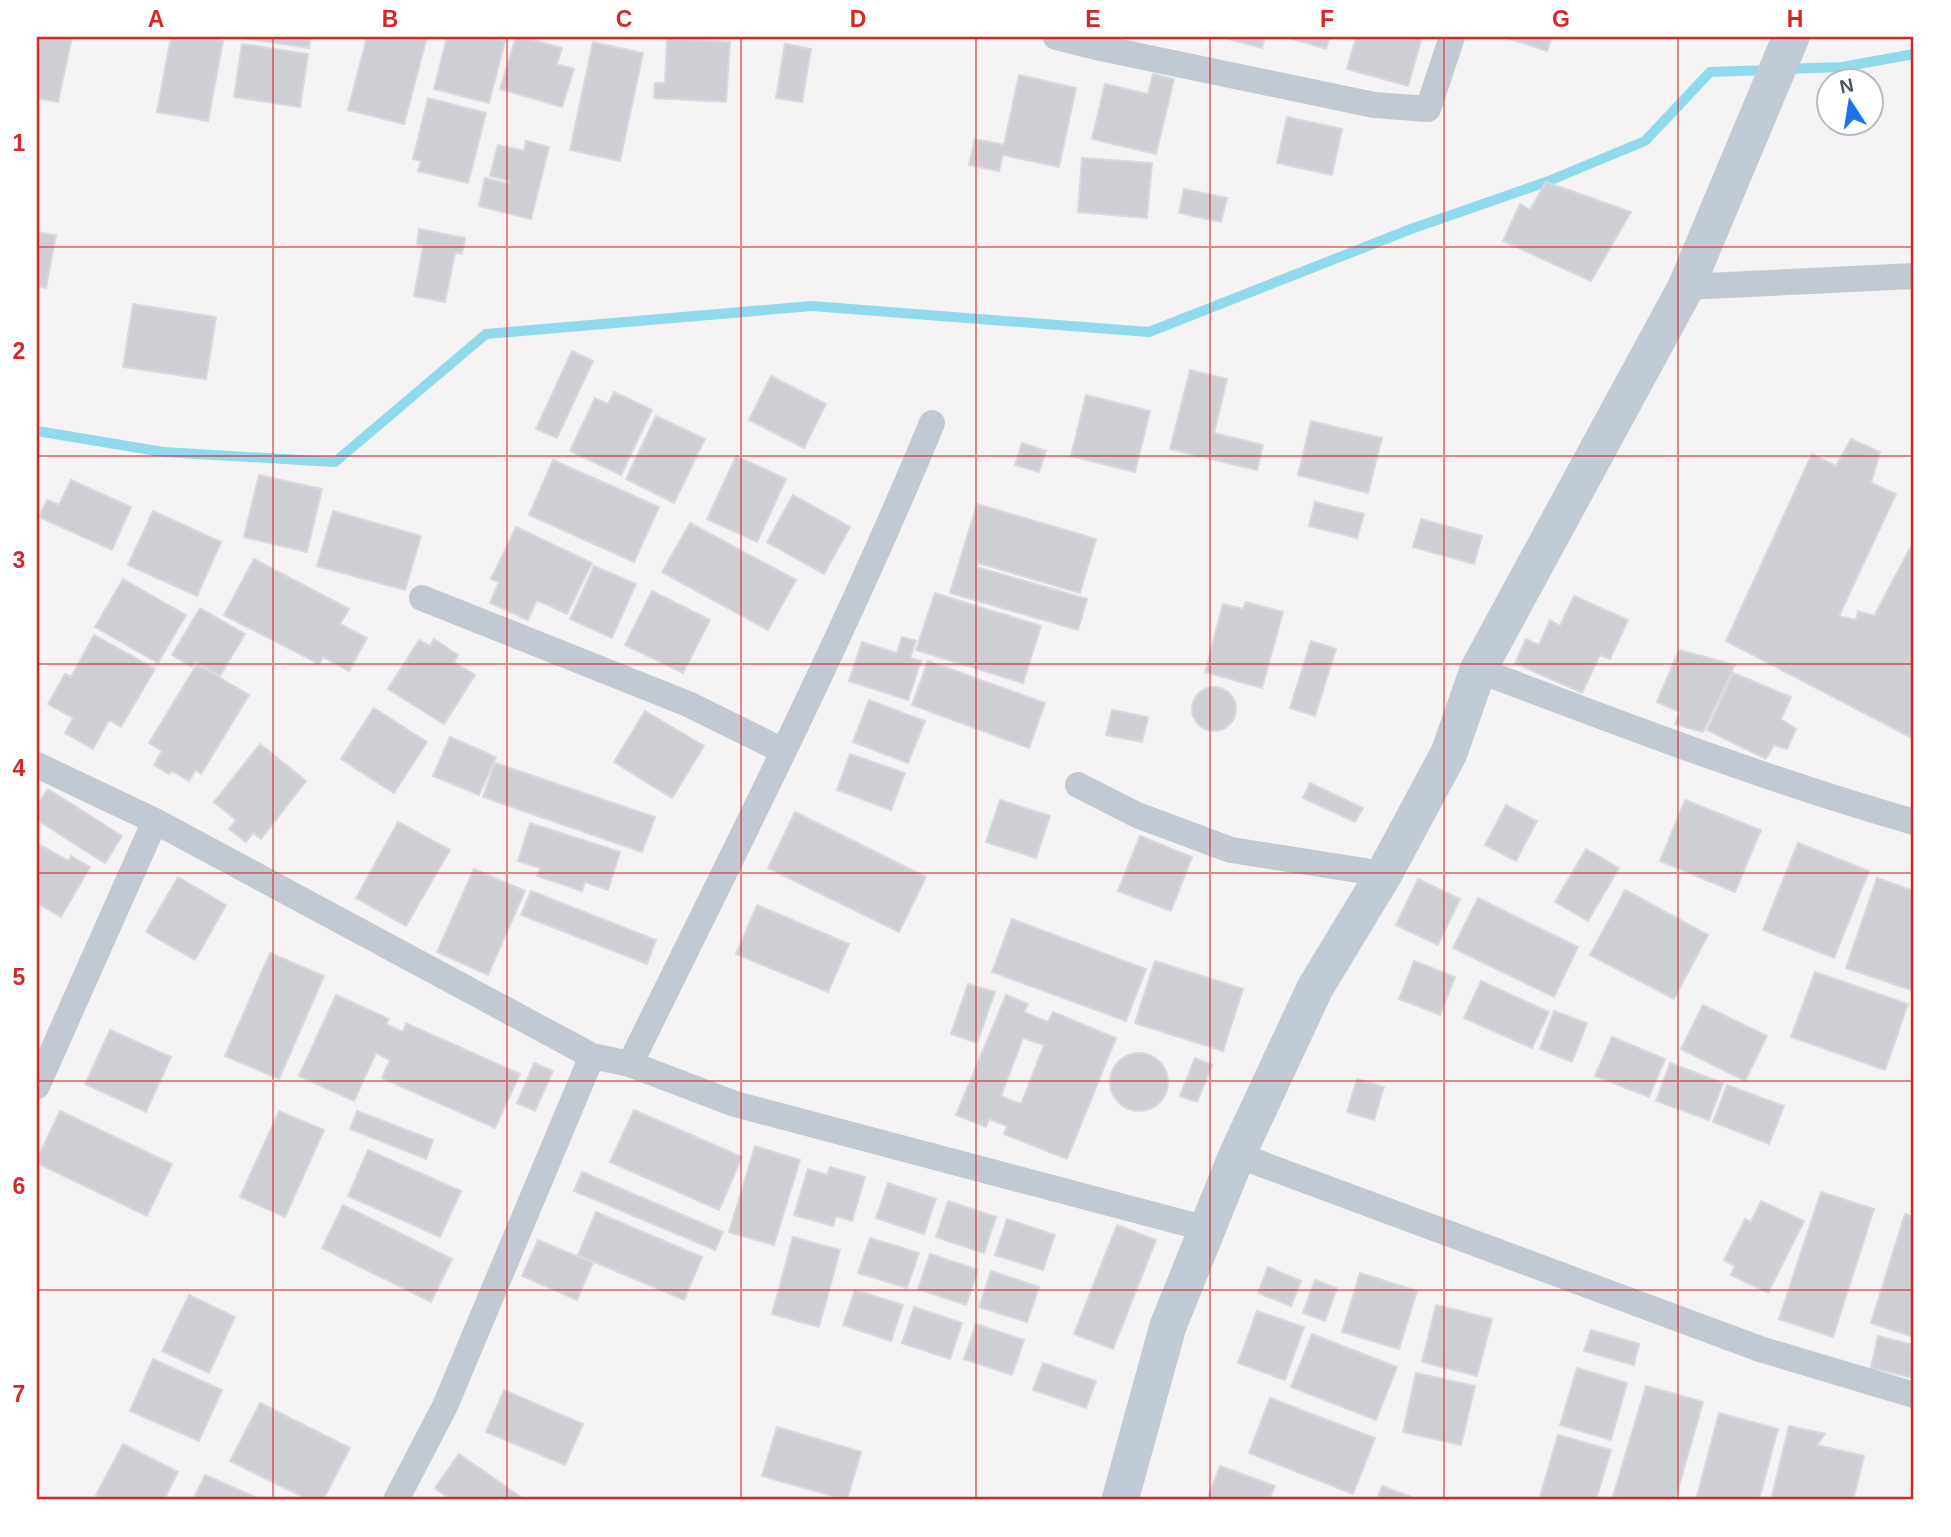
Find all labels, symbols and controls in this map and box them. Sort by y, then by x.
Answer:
text: A [148,6,164,32]
text: B [382,6,398,32]
text: C [616,6,632,32]
text: D [850,6,866,32]
text: E [1085,6,1101,32]
text: F [1320,6,1334,32]
text: G [1552,6,1570,32]
text: H [1787,6,1803,32]
north arrow [1814,66,1884,136]
text: N [1838,74,1855,98]
text: 1 [13,130,26,156]
text: 2 [13,338,25,364]
text: 3 [13,547,25,573]
text: 4 [13,755,26,781]
text: 5 [13,964,26,990]
text: 6 [13,1173,25,1199]
text: 7 [13,1381,25,1407]

